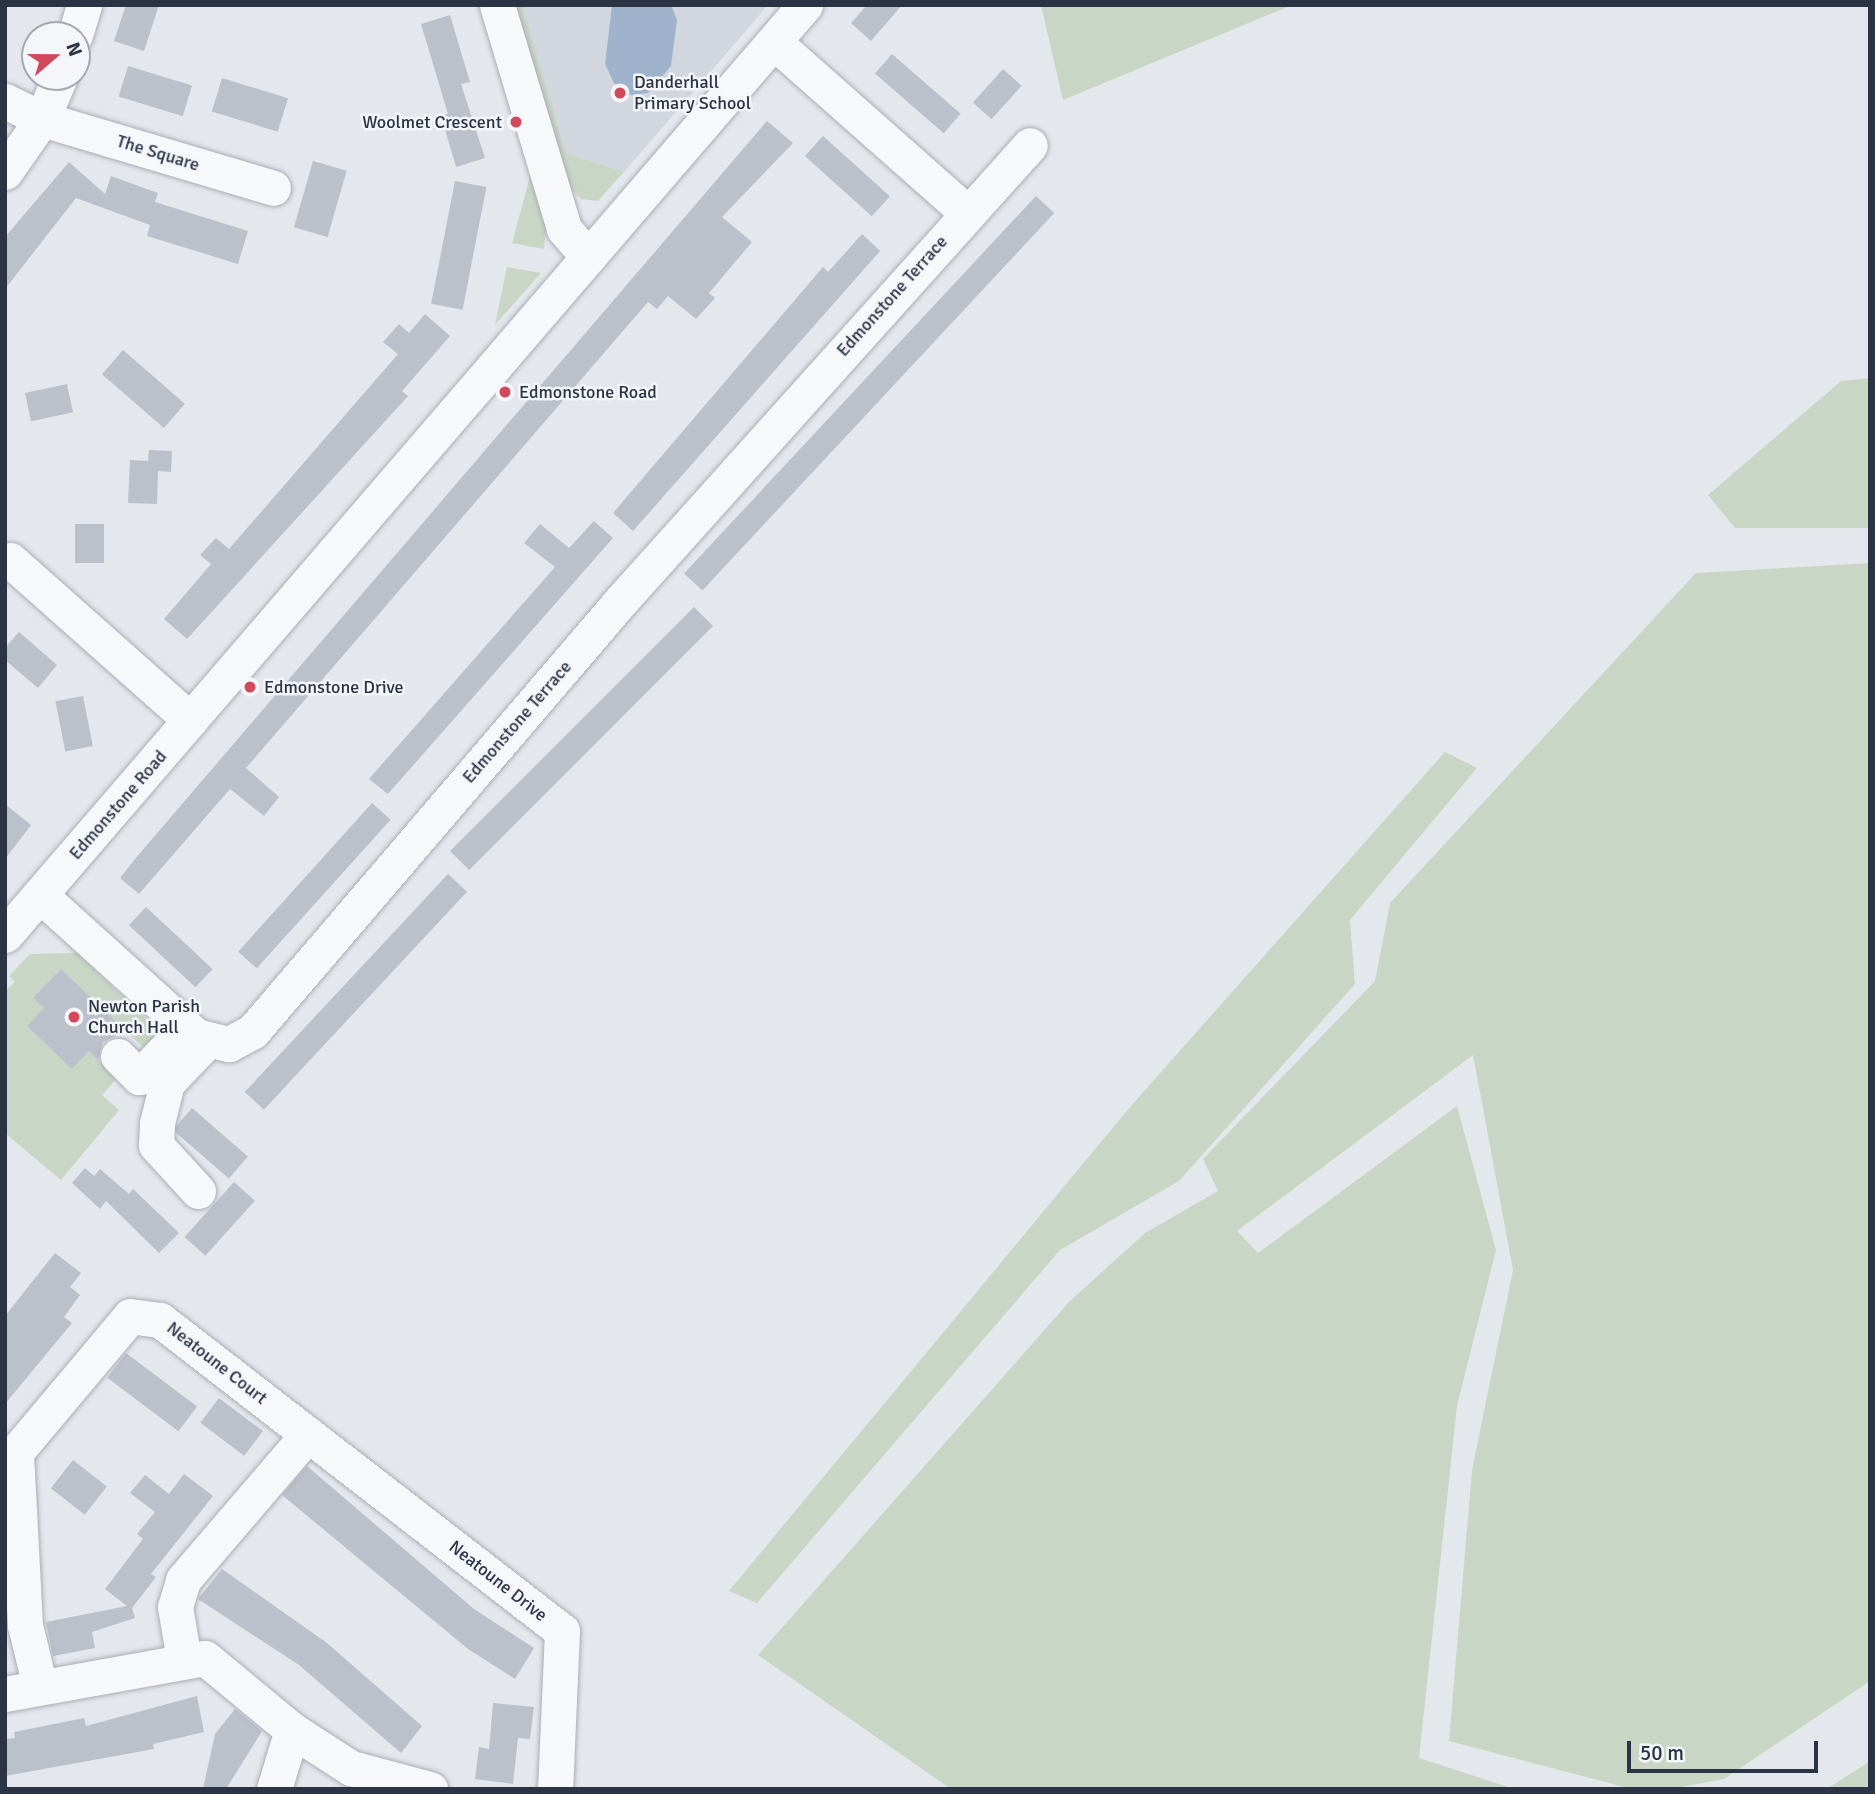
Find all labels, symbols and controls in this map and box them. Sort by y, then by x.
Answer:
north arrow [21,21,91,91]
text: N [60,39,87,60]
place label: Danderhall Primary School [634,72,751,114]
marker: Danderhall Primary School [612,85,628,101]
place label: Woolmet Crescent [362,111,502,133]
marker: Woolmet Crescent [508,114,524,130]
street label: The Square [114,130,202,176]
street label: Edmonstone Terrace [832,231,952,361]
place label: Edmonstone Road [519,381,657,403]
marker: Edmonstone Road [497,384,513,400]
street label: Edmonstone Terrace [458,656,576,788]
place label: Edmonstone Drive [264,676,403,698]
marker: Edmonstone Drive [242,679,258,695]
street label: Edmonstone Road [65,746,171,864]
place label: Newton Parish Church Hall [88,996,200,1038]
marker: Newton Parish Church Hall [66,1009,82,1025]
street label: Neatoune Court [162,1317,272,1409]
street label: Neatoune Drive [445,1536,551,1626]
scale bar [1630,1728,1821,1772]
text: 50 m [1640,1740,1684,1766]

